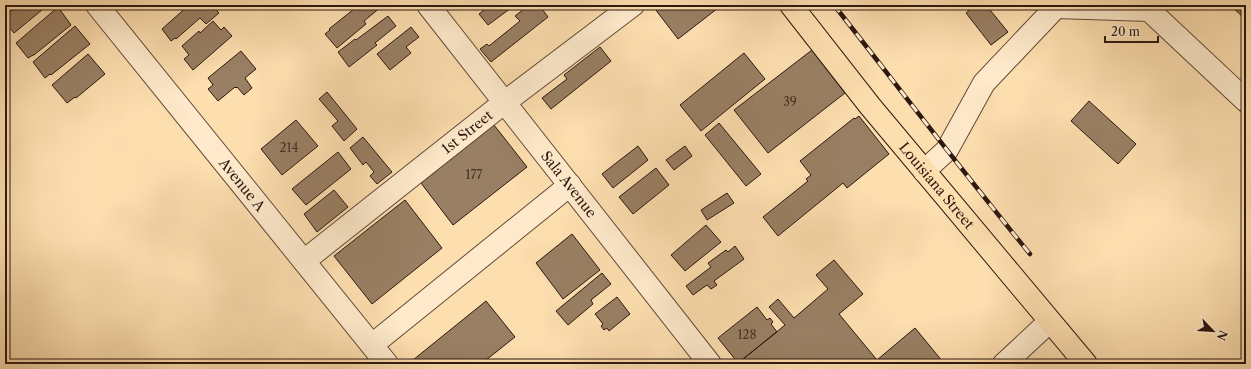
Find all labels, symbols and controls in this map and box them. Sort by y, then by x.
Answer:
scale bar [1105,18,1158,44]
text: 20 m [1111,24,1140,39]
house number: 39 [783,94,797,109]
street label: 1st Street [438,106,496,158]
street label: Louisiana Street [895,138,978,233]
house number: 214 [280,140,299,155]
street label: Sala Avenue [537,147,601,221]
street label: Avenue A [215,154,269,215]
house number: 177 [466,167,483,182]
north arrow [1193,311,1233,351]
house number: 128 [737,327,757,342]
text: N [1214,328,1230,343]

